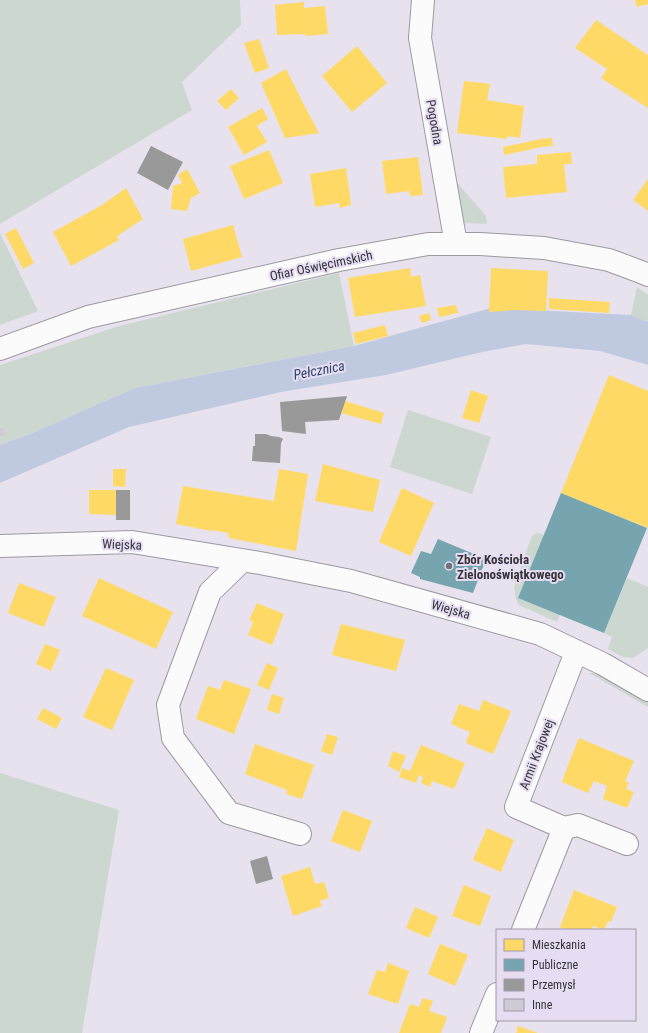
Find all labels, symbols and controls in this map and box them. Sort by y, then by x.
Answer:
street label: Pogodna [423,98,446,146]
street label: Ofiar Oświęcimskich [268,247,374,284]
water label: Pełcznica [292,357,346,383]
street label: Wiejska [102,536,142,553]
place label: Zbór Kościoła Zielonoświątkowego [457,552,564,582]
marker: Zbór Kościoła Zielonoświątkowego [444,561,454,571]
street label: Wiejska [430,597,472,622]
street label: Armii Krajowej [516,717,557,791]
legend [496,929,636,1021]
text: Mieszkania [532,938,586,952]
text: Publiczne [532,958,579,972]
text: Przemysł [532,978,576,992]
text: Inne [532,998,553,1012]

